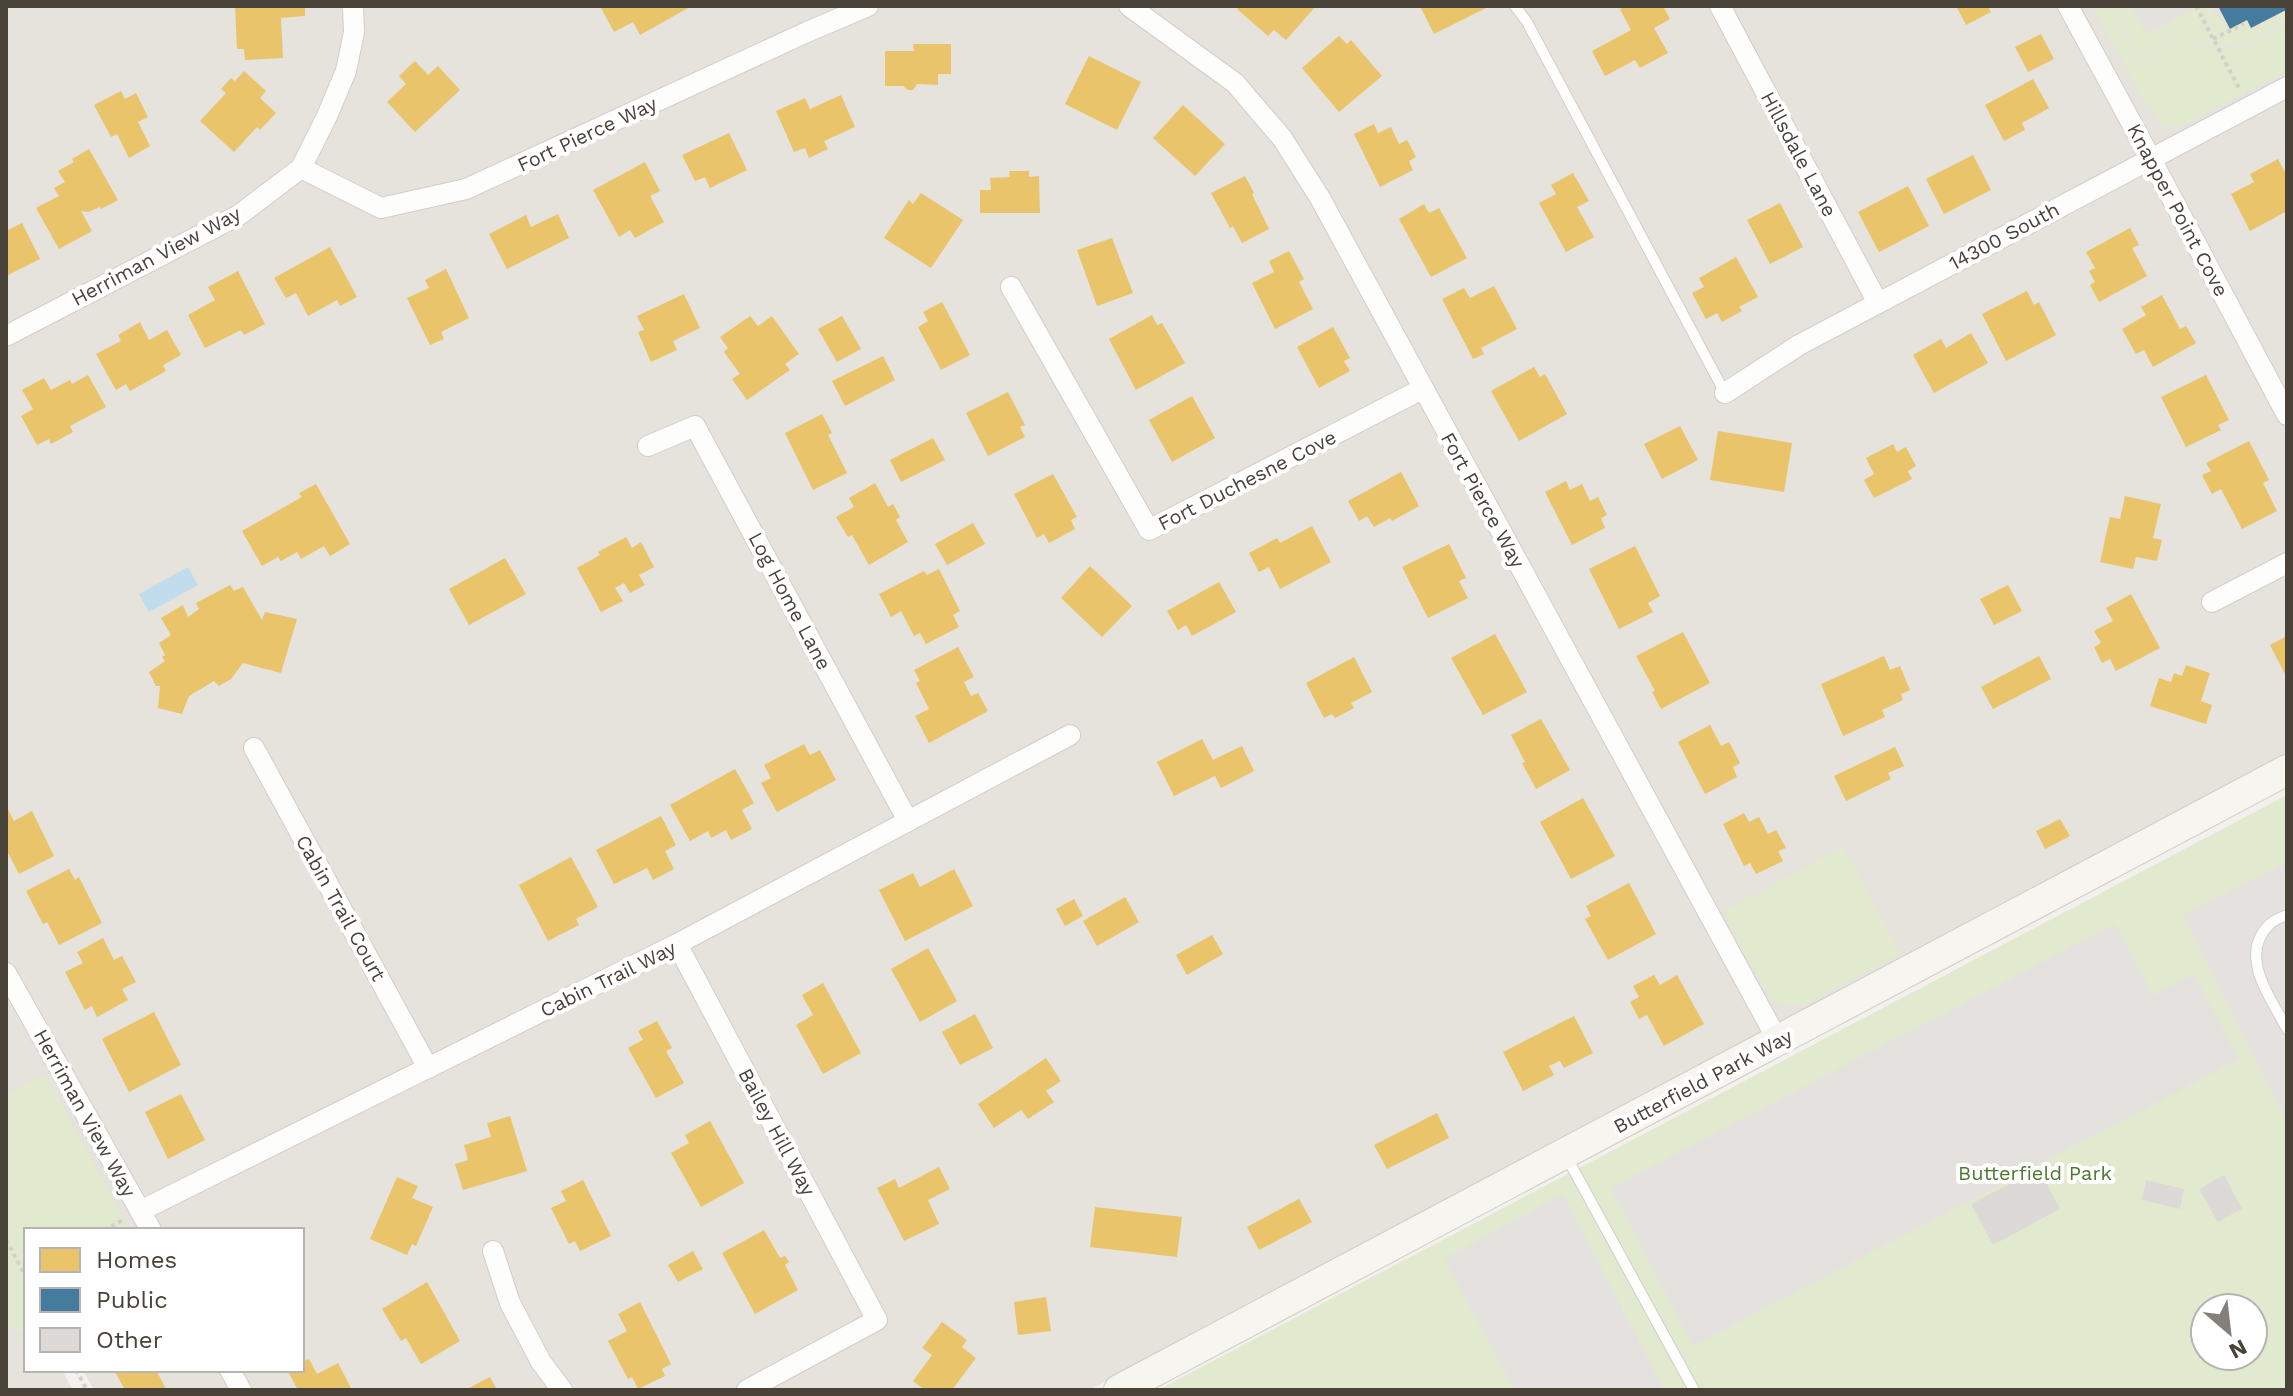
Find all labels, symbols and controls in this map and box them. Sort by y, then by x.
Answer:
street label: Hillsdale Lane [1756,87,1842,221]
street label: Fort Pierce Way [513,91,661,177]
street label: Knapper Point Cove [2122,119,2234,301]
street label: 14300 South [1945,197,2063,275]
street label: Herriman View Way [67,201,245,311]
street label: Fort Duchesne Cove [1154,425,1340,535]
street label: Fort Pierce Way [1436,428,1531,573]
street label: Log Home Lane [744,528,836,674]
street label: Cabin Trail Court [291,831,391,986]
street label: Cabin Trail Way [536,935,680,1022]
street label: Butterfield Park Way [1609,1023,1797,1138]
street label: Herriman View Way [29,1025,141,1202]
street label: Bailey Hill Way [733,1064,821,1200]
park label: Butterfield Park [1958,1161,2112,1185]
legend [24,1228,304,1372]
text: Homes [96,1246,177,1274]
text: Public [96,1286,168,1314]
north arrow [2189,1292,2269,1372]
text: Other [96,1326,163,1354]
text: N [2225,1334,2251,1364]

